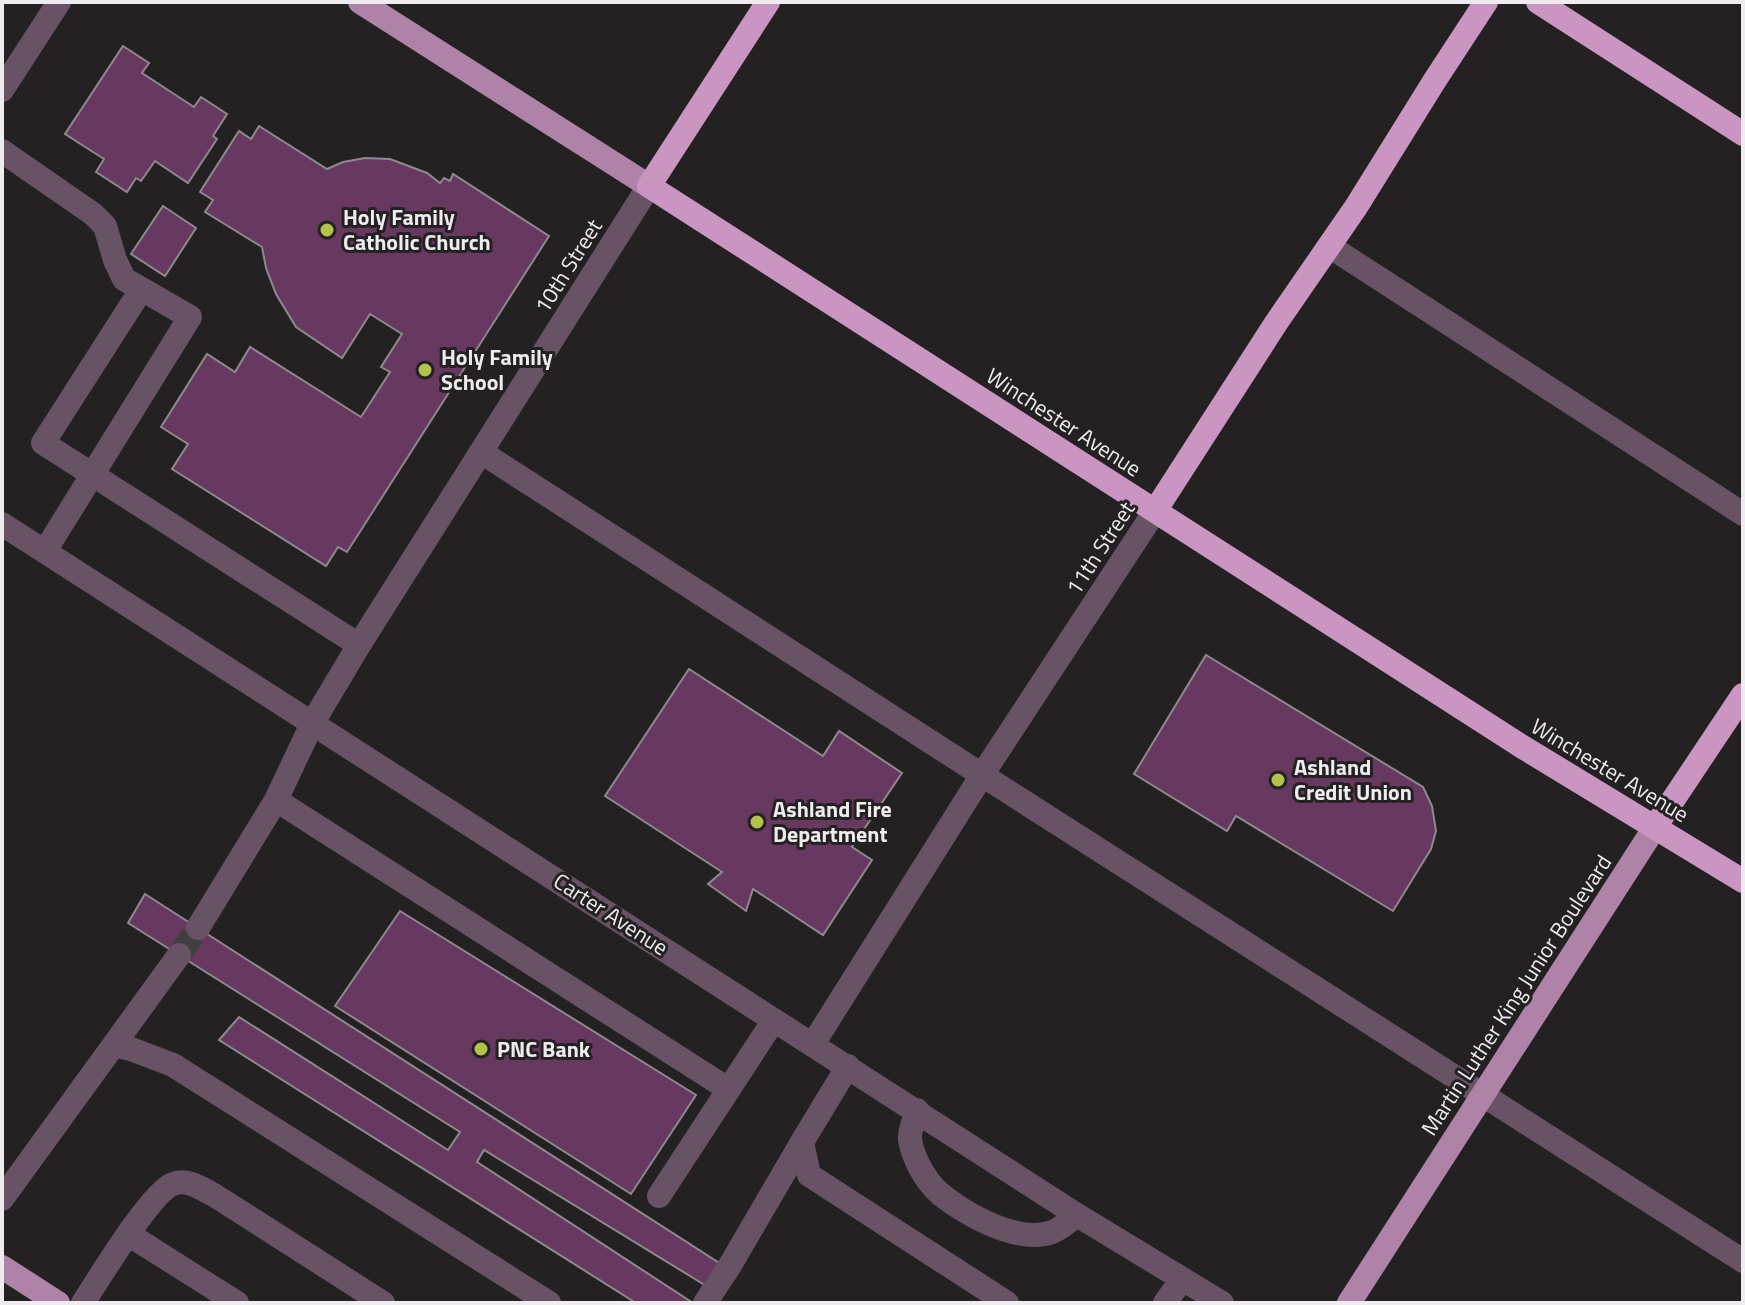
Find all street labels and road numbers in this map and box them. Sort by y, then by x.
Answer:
street label: 10th Street [526,212,611,320]
street label: Winchester Avenue [980,359,1148,485]
street label: 11th Street [1057,494,1143,602]
street label: Winchester Avenue [1525,709,1695,831]
street label: Martin Luther King Junior Boulevard [1412,848,1620,1142]
street label: Carter Avenue [547,864,675,964]

